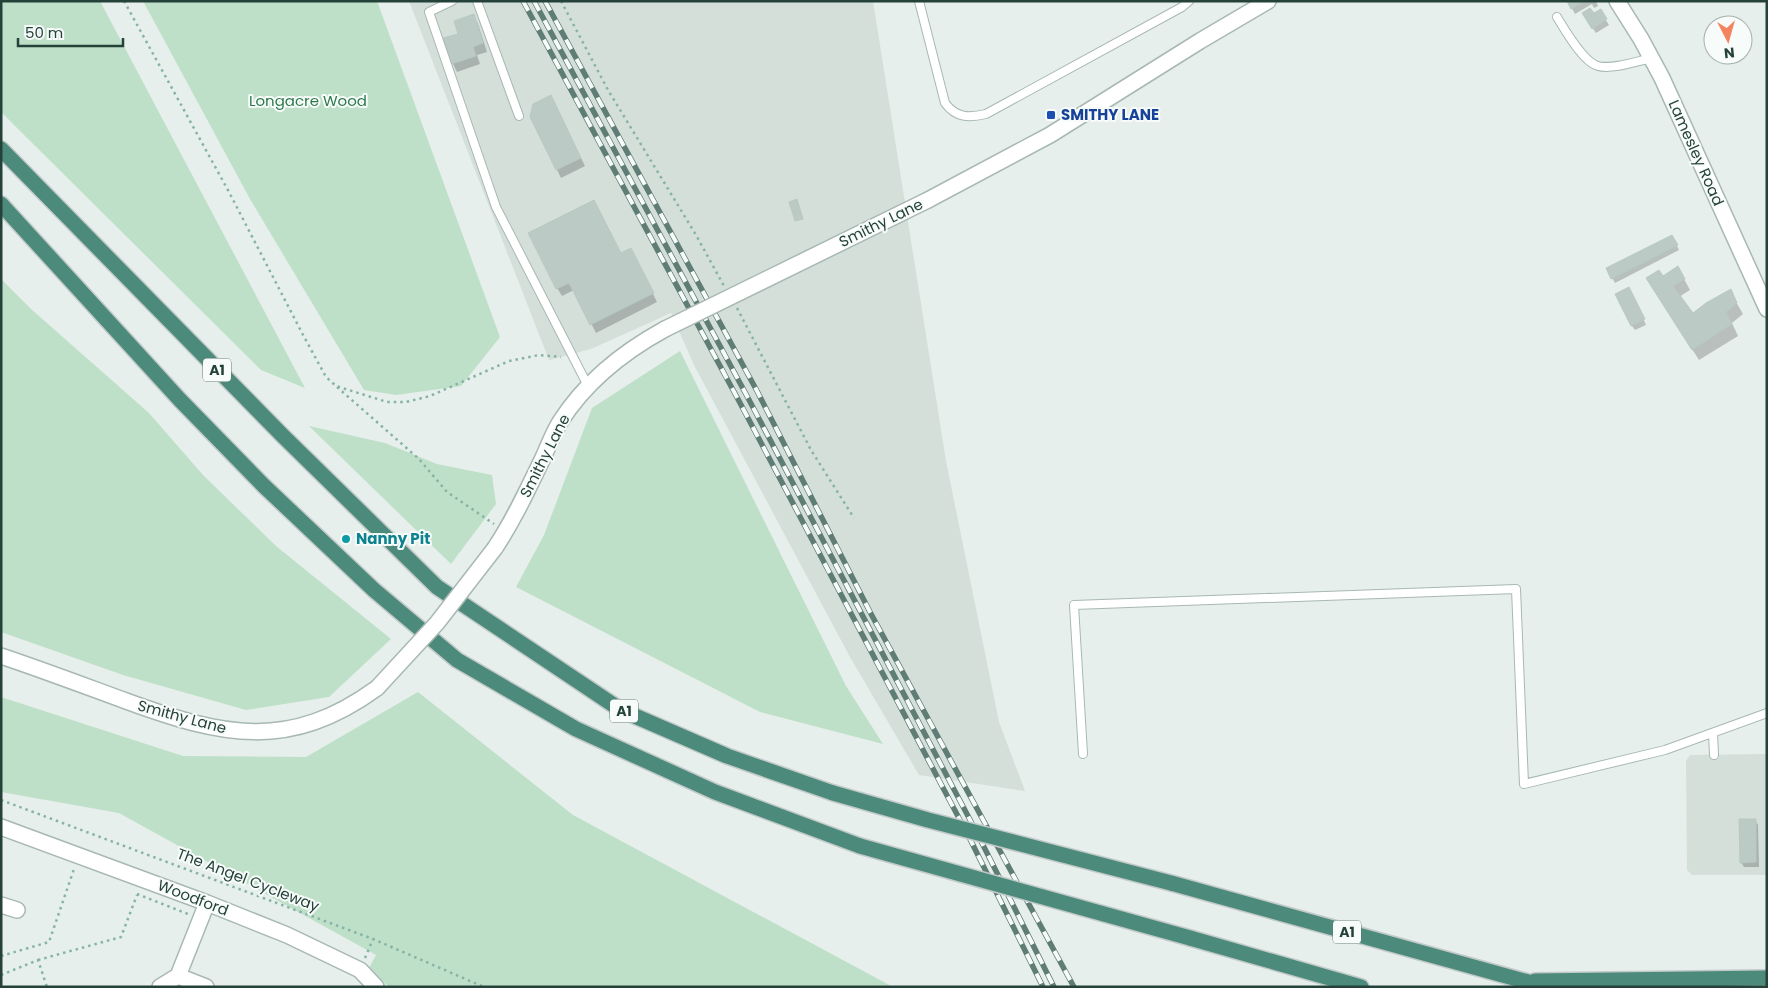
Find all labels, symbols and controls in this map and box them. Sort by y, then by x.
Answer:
scale bar [18,15,122,47]
north arrow [1703,15,1753,65]
text: 50 m [25,22,63,43]
text: N [1723,42,1736,63]
park label: Longacre Wood [249,90,367,111]
street label: Lamesley Road [1664,97,1729,209]
place label: SMITHY LANE [1061,104,1159,125]
marker: SMITHY LANE [1045,109,1057,121]
street label: Smithy Lane [835,193,926,252]
road number: A1 [203,358,231,382]
street label: Smithy Lane [515,410,575,501]
place label: Nanny Pit [356,528,430,549]
marker: Nanny Pit [340,533,352,545]
street label: Smithy Lane [135,695,229,738]
road number: A1 [610,699,638,722]
street label: The Angel Cycleway [174,843,323,917]
street label: Woodford [155,874,232,921]
road number: A1 [1333,920,1361,944]

